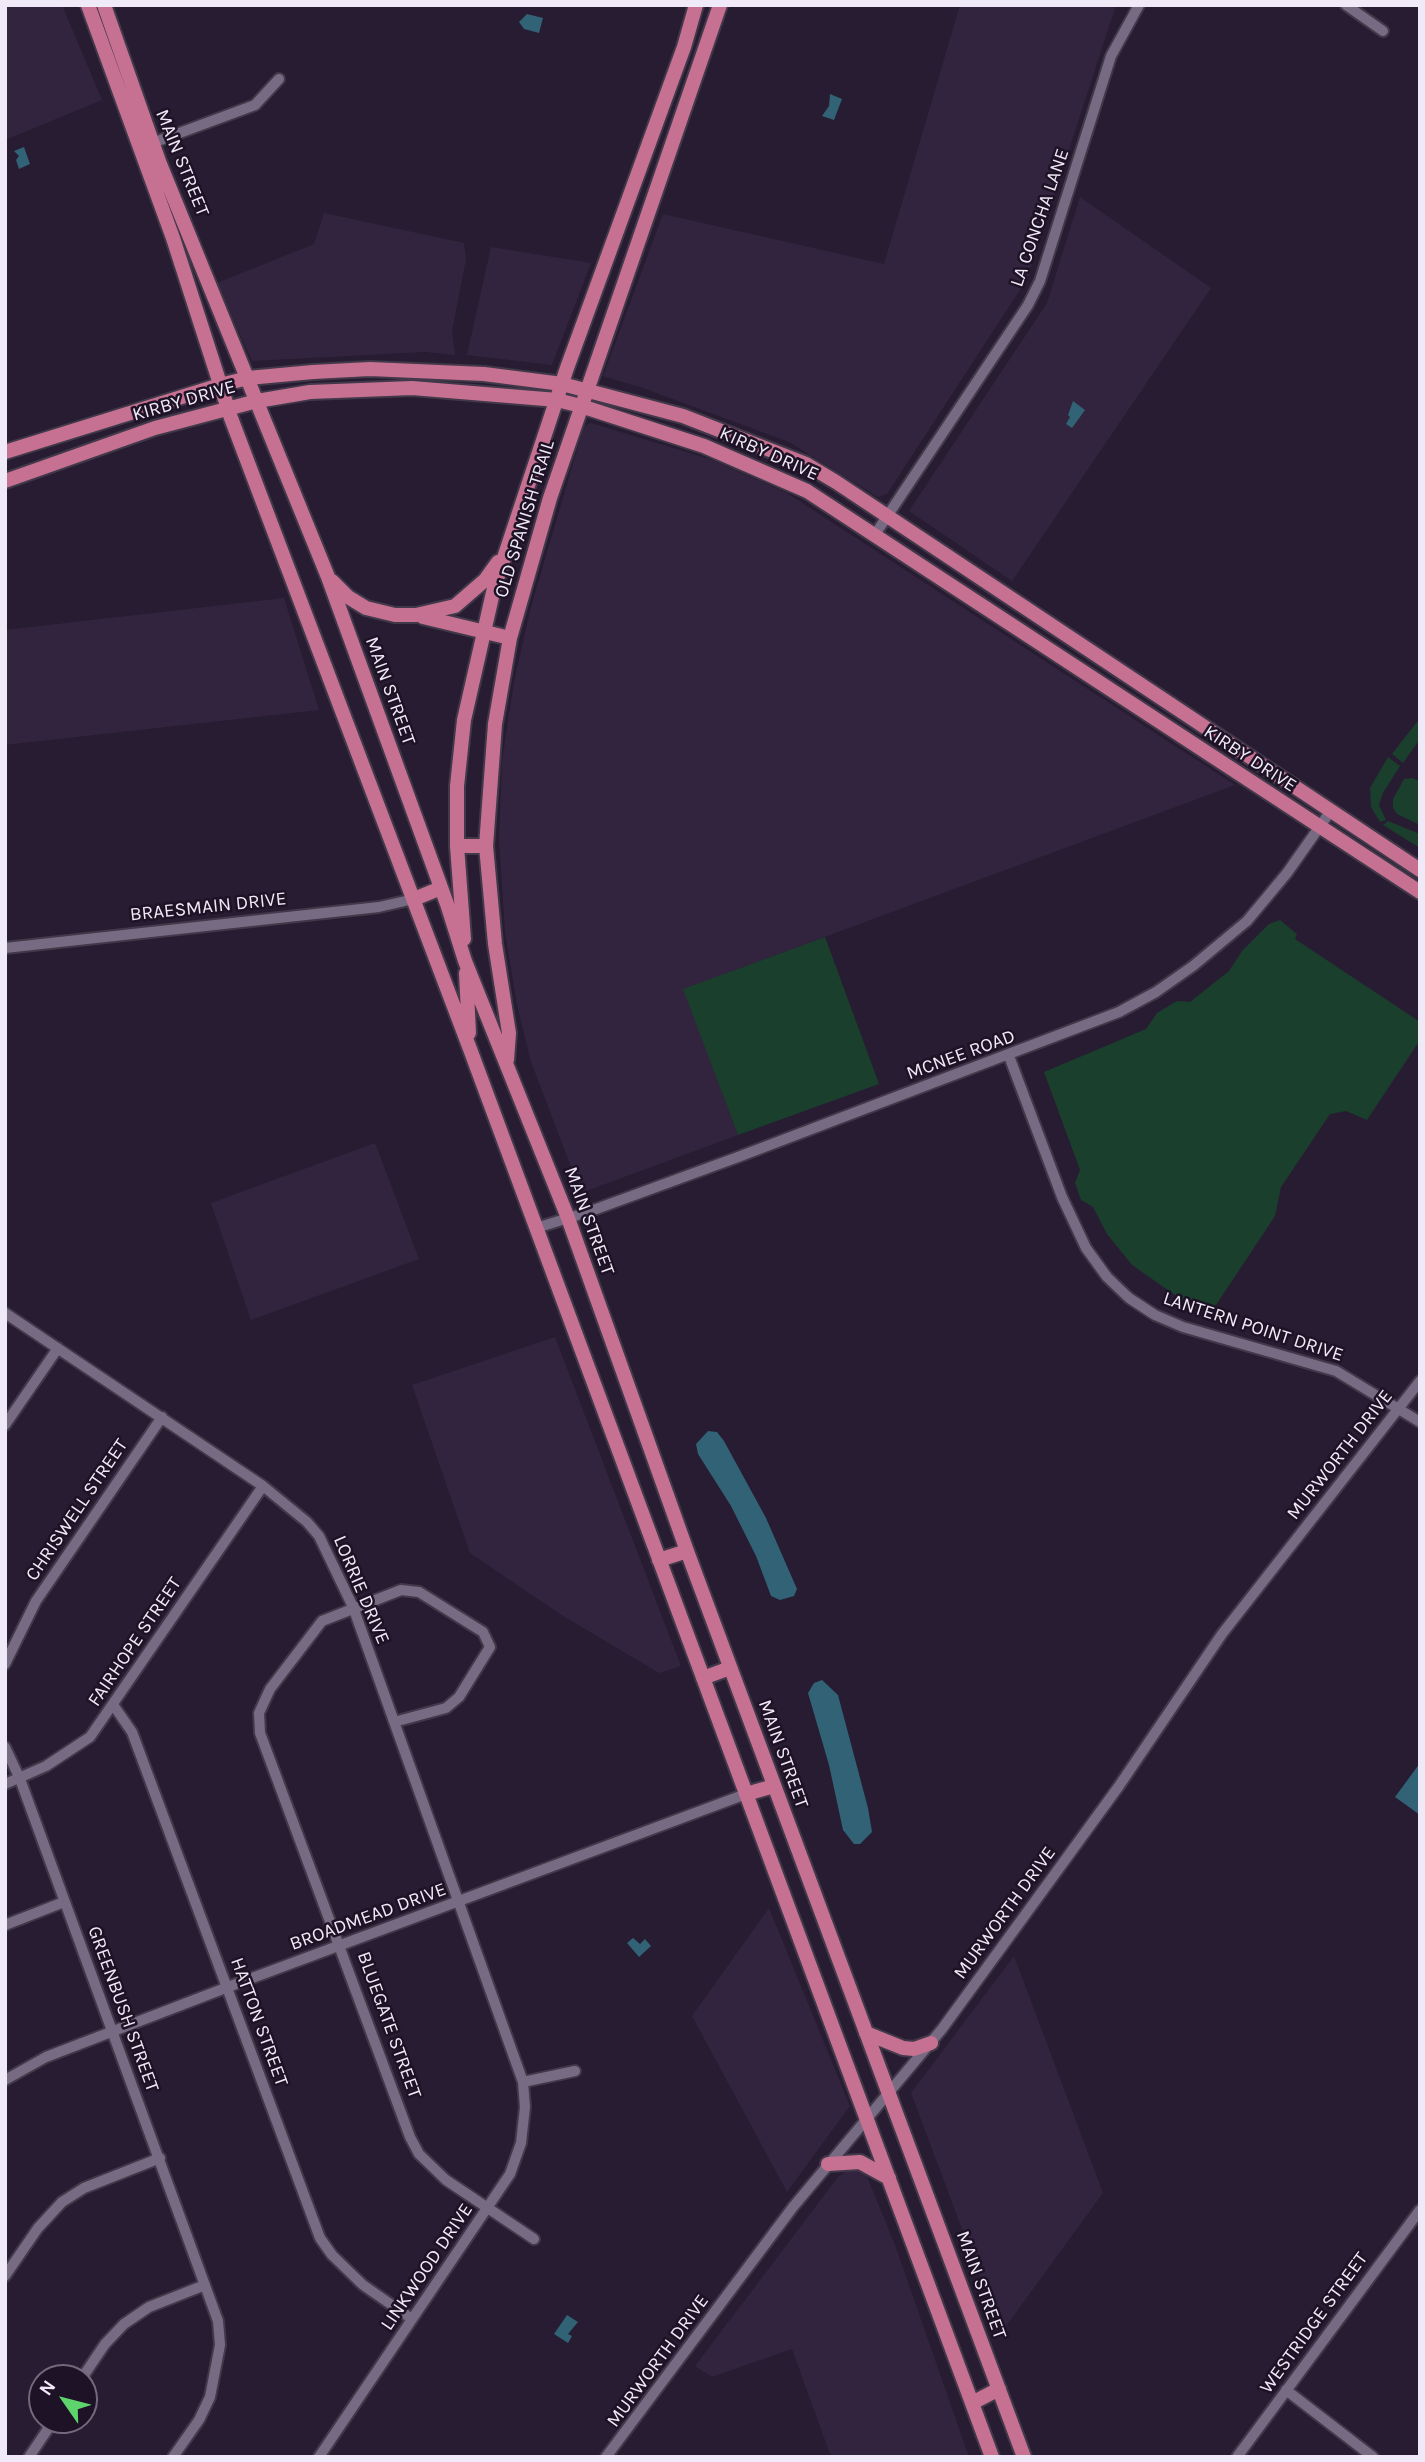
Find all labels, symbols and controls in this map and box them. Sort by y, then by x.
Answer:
street label: MAIN STREET [150,106,214,220]
street label: LA CONCHA LANE [1006,146,1074,290]
street label: KIRBY DRIVE [130,375,238,427]
street label: KIRBY DRIVE [716,422,822,486]
street label: OLD SPANISH TRAIL [490,437,560,601]
street label: MAIN STREET [360,634,420,748]
street label: KIRBY DRIVE [1199,721,1301,797]
street label: BRAESMAIN DRIVE [129,887,287,927]
street label: MCNEE ROAD [904,1025,1018,1085]
street label: MAIN STREET [559,1164,619,1278]
street label: LANTERN POINT DRIVE [1160,1287,1346,1367]
street label: MURWORTH DRIVE [1282,1385,1398,1525]
street label: CHRISWELL STREET [21,1435,133,1585]
street label: LORRIE DRIVE [328,1532,394,1648]
street label: FAIRHOPE STREET [83,1573,187,1711]
street label: MAIN STREET [753,1697,813,1811]
street label: MURWORTH DRIVE [949,1842,1061,1984]
street label: BROADMEAD DRIVE [287,1878,449,1956]
street label: GREENBUSH STREET [82,1923,164,2095]
street label: BLUEGATE STREET [352,1949,426,2101]
street label: HATTON STREET [225,1955,293,2089]
street label: LINKWOOD DRIVE [376,2199,478,2335]
street label: MAIN STREET [951,2228,1011,2342]
street label: WESTRIDGE STREET [1255,2248,1373,2398]
street label: MURWORTH DRIVE [602,2290,714,2432]
north arrow [28,2364,98,2434]
text: N [35,2376,60,2400]

